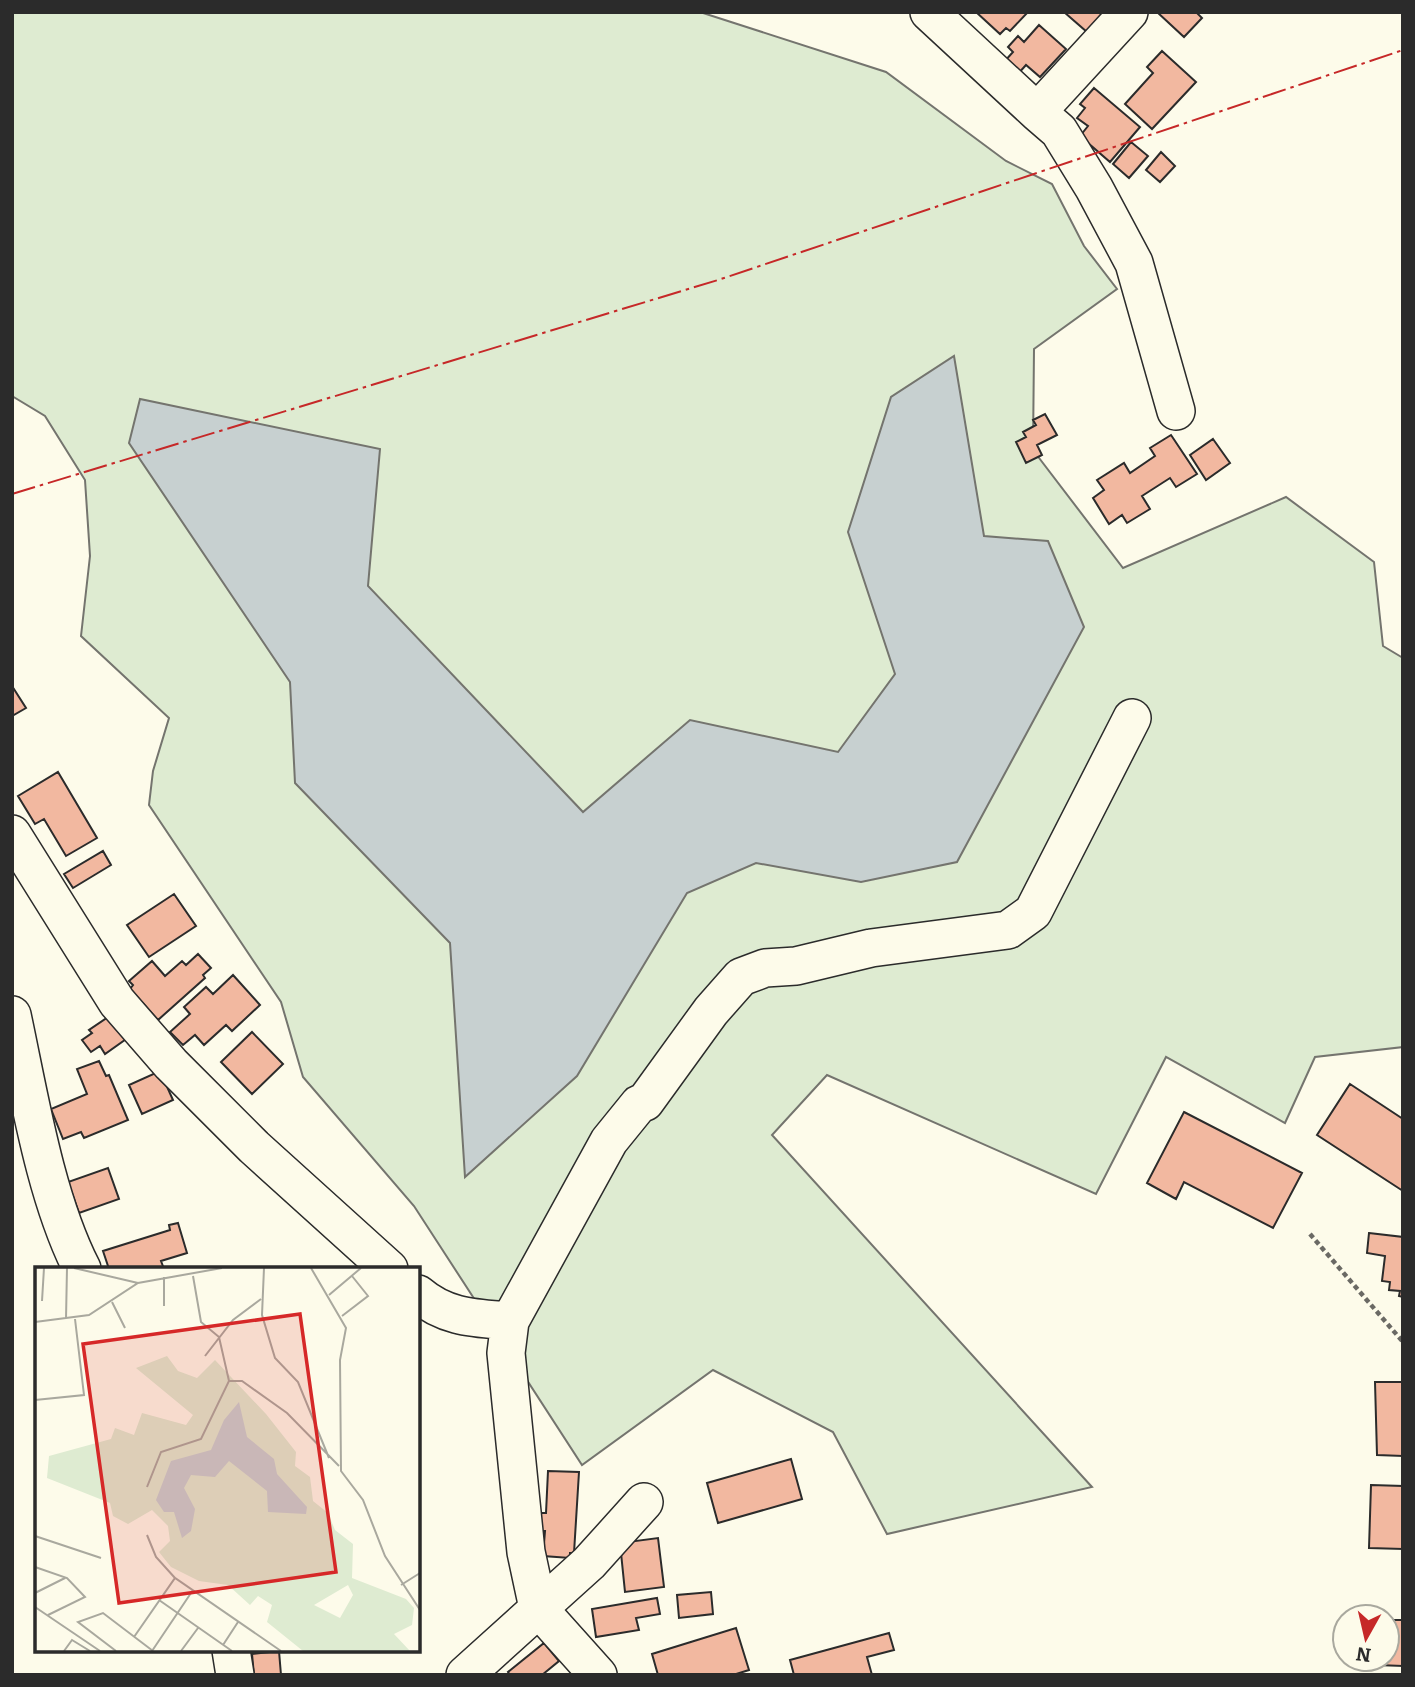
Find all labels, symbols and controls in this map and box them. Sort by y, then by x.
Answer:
inset map [35,1267,420,1652]
north arrow [1331,1603,1401,1673]
text: N [1355,1642,1373,1667]

